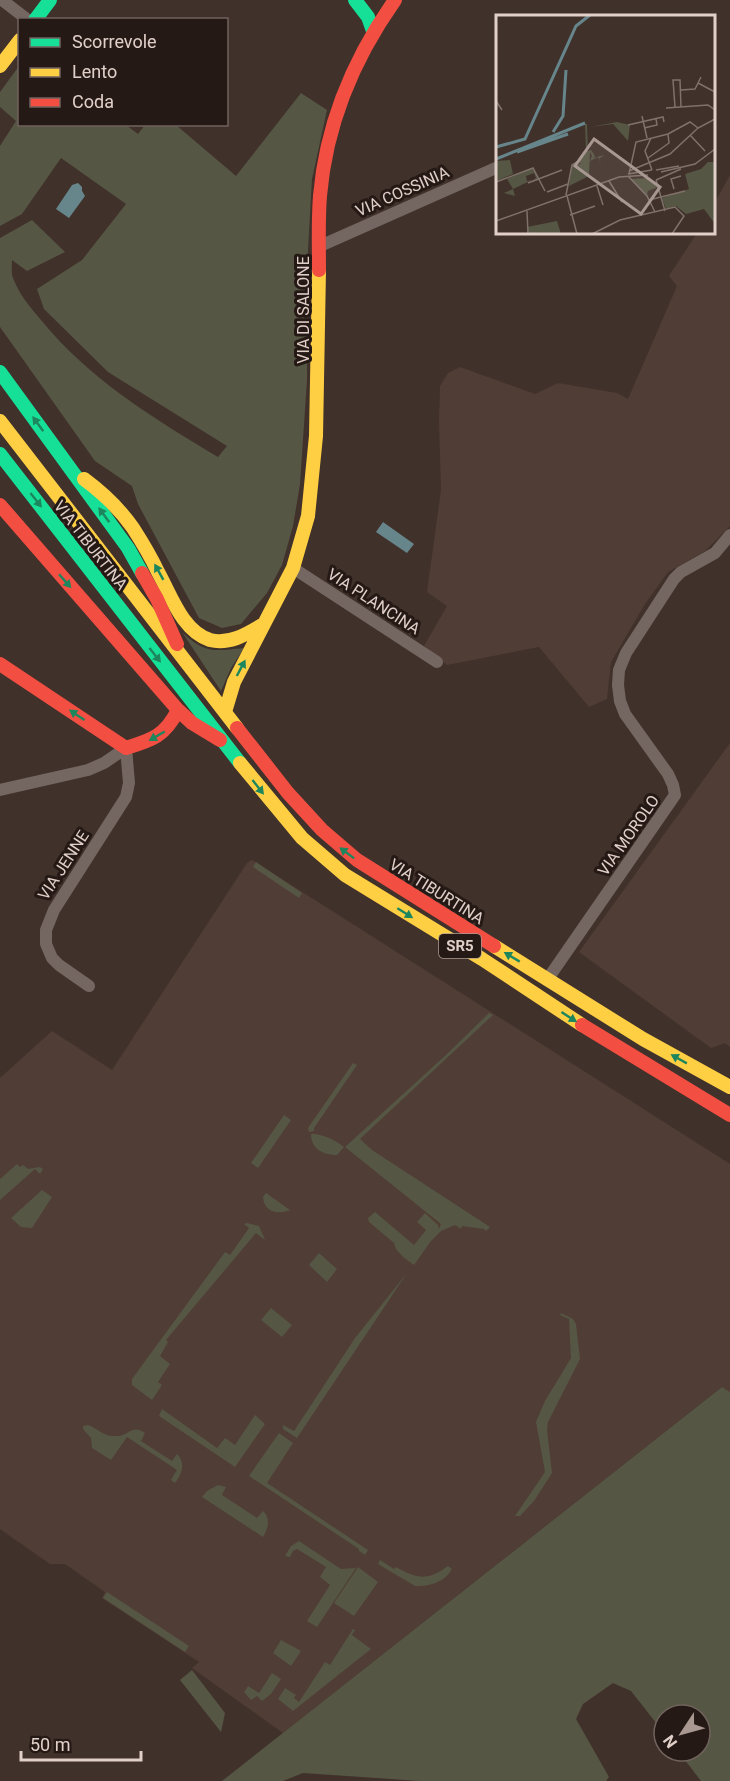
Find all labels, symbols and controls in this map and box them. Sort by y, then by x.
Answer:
inset map [496,15,715,234]
legend [18,18,228,126]
text: Scorrevole [72,31,157,52]
text: Lento [72,61,117,82]
text: Coda [72,91,114,112]
street label: VIA COSSINIA [353,162,452,221]
street label: VIA DI SALONE [294,256,313,364]
one-way arrow [33,417,45,432]
one-way arrow [29,493,41,508]
street label: VIA TIBURTINA [50,497,132,594]
one-way arrow [99,507,111,522]
one-way arrow [154,564,164,581]
street label: VIA PLANCINA [324,564,424,639]
one-way arrow [58,573,71,588]
one-way arrow [149,647,161,662]
one-way arrow [236,659,246,676]
one-way arrow [70,709,86,721]
one-way arrow [149,730,165,741]
one-way arrow [252,779,264,794]
street label: VIA MOROLO [594,791,663,879]
street label: VIA JENNE [34,827,93,904]
one-way arrow [340,848,355,860]
street label: VIA TIBURTINA [386,855,488,928]
one-way arrow [397,907,413,918]
road number: SR5 [439,934,481,958]
one-way arrow [504,952,520,963]
one-way arrow [561,1011,577,1023]
one-way arrow [670,1054,687,1064]
north arrow [652,1703,712,1763]
scale bar [21,1724,141,1762]
text: N [659,1731,681,1752]
text: 50 m [30,1734,70,1755]

